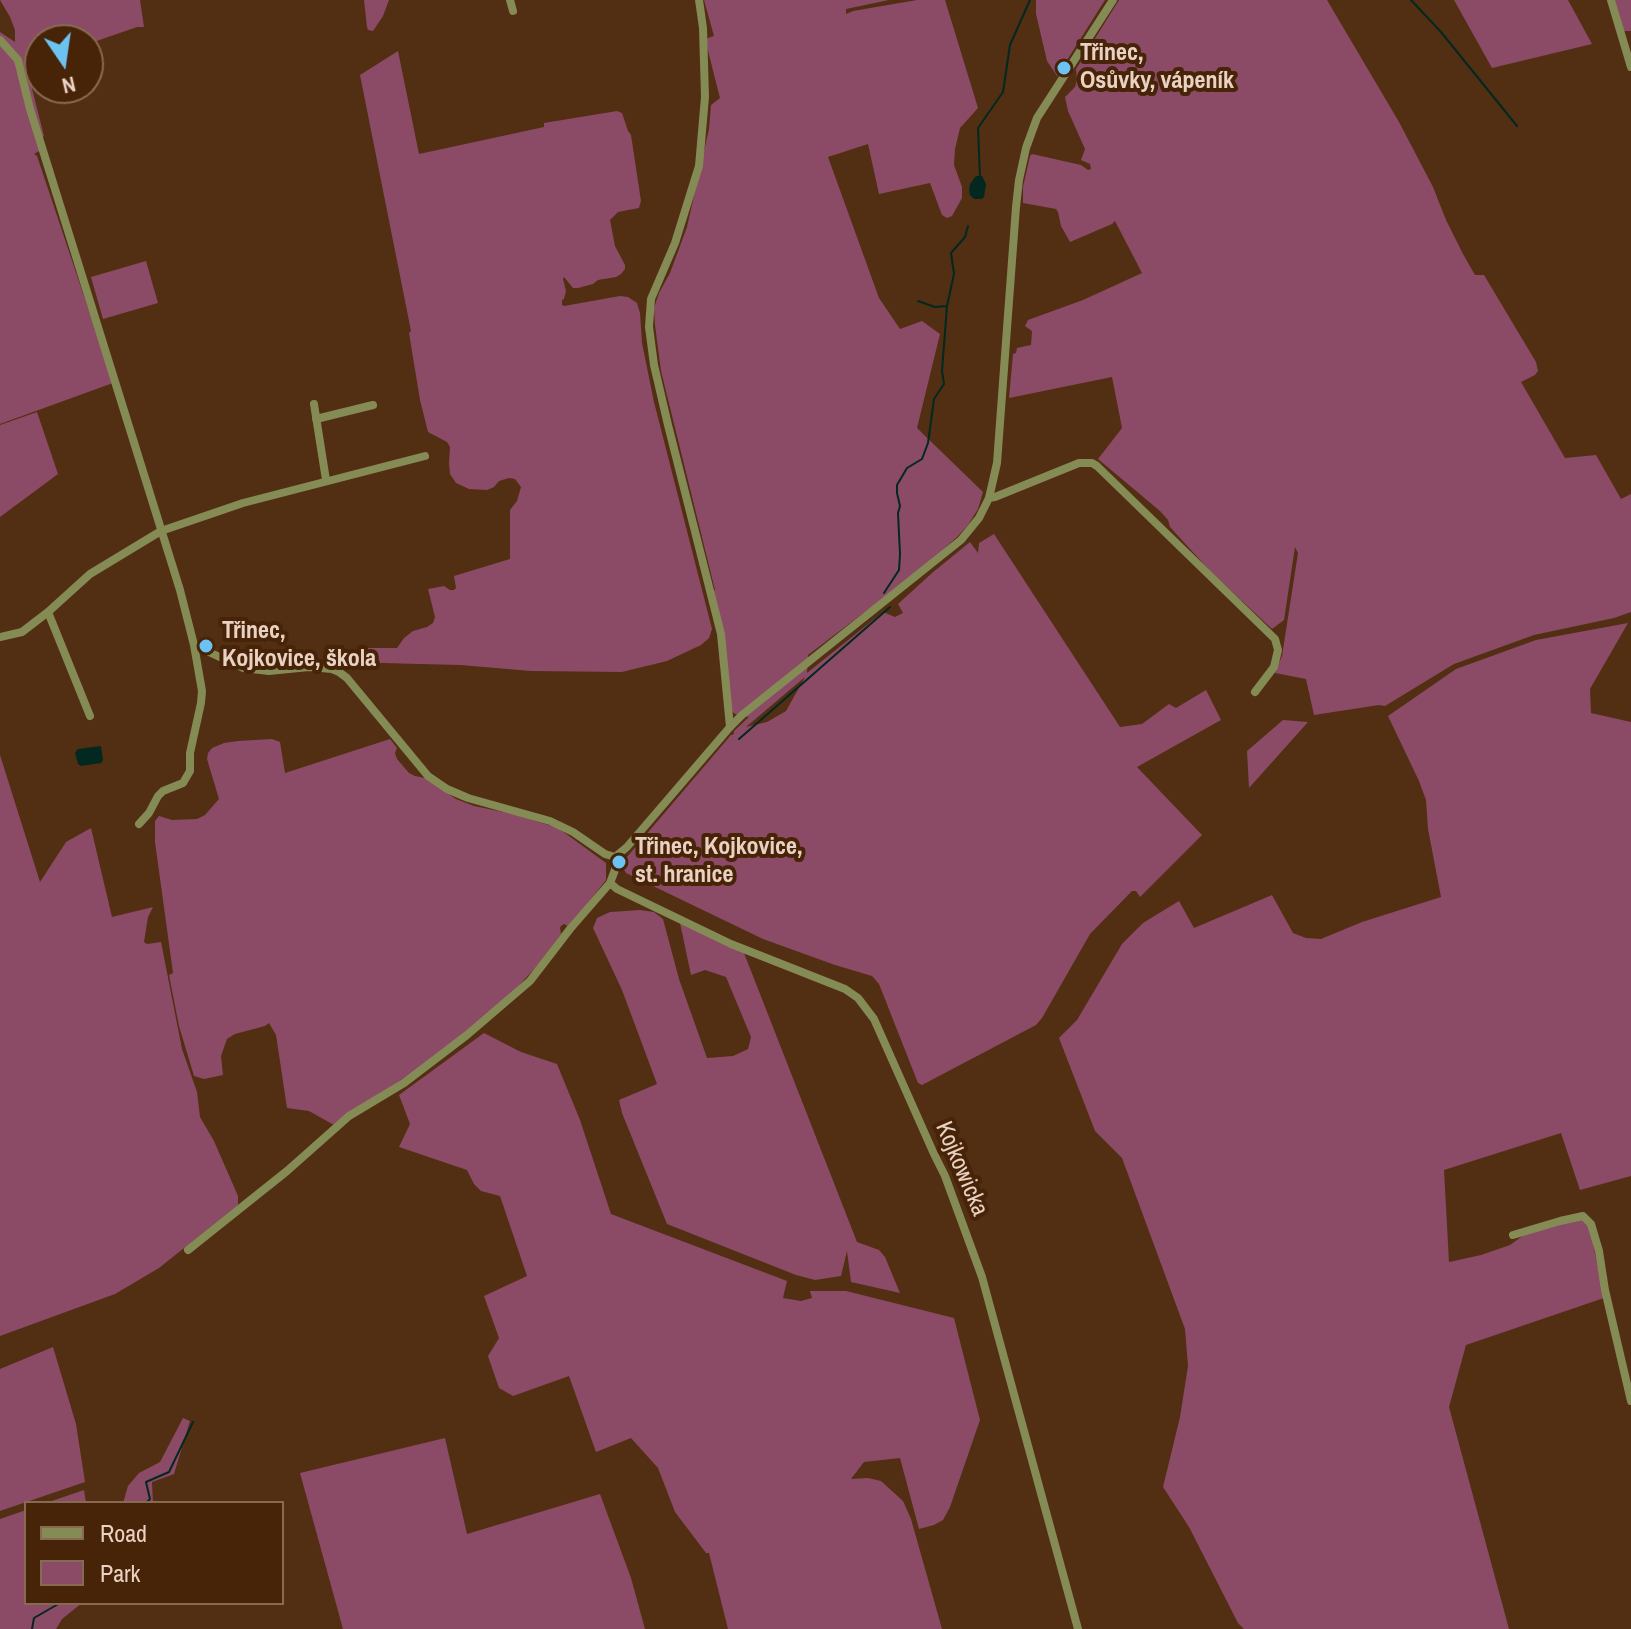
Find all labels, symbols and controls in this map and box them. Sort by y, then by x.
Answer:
north arrow [24,24,104,104]
place label: Třinec, Osůvky, vápeník [1080,40,1234,96]
marker: Třinec, Osůvky, vápeník [1055,59,1073,77]
text: N [59,69,79,102]
place label: Třinec, Kojkovice, škola [222,618,376,674]
marker: Třinec, Kojkovice, škola [197,637,215,655]
place label: Třinec, Kojkovice, st. hranice [635,834,802,890]
marker: Třinec, Kojkovice, st. hranice [610,853,628,871]
street label: Kojkowicka [928,1118,994,1220]
legend [24,1501,284,1605]
text: Road [100,1517,147,1549]
text: Park [100,1557,140,1589]

